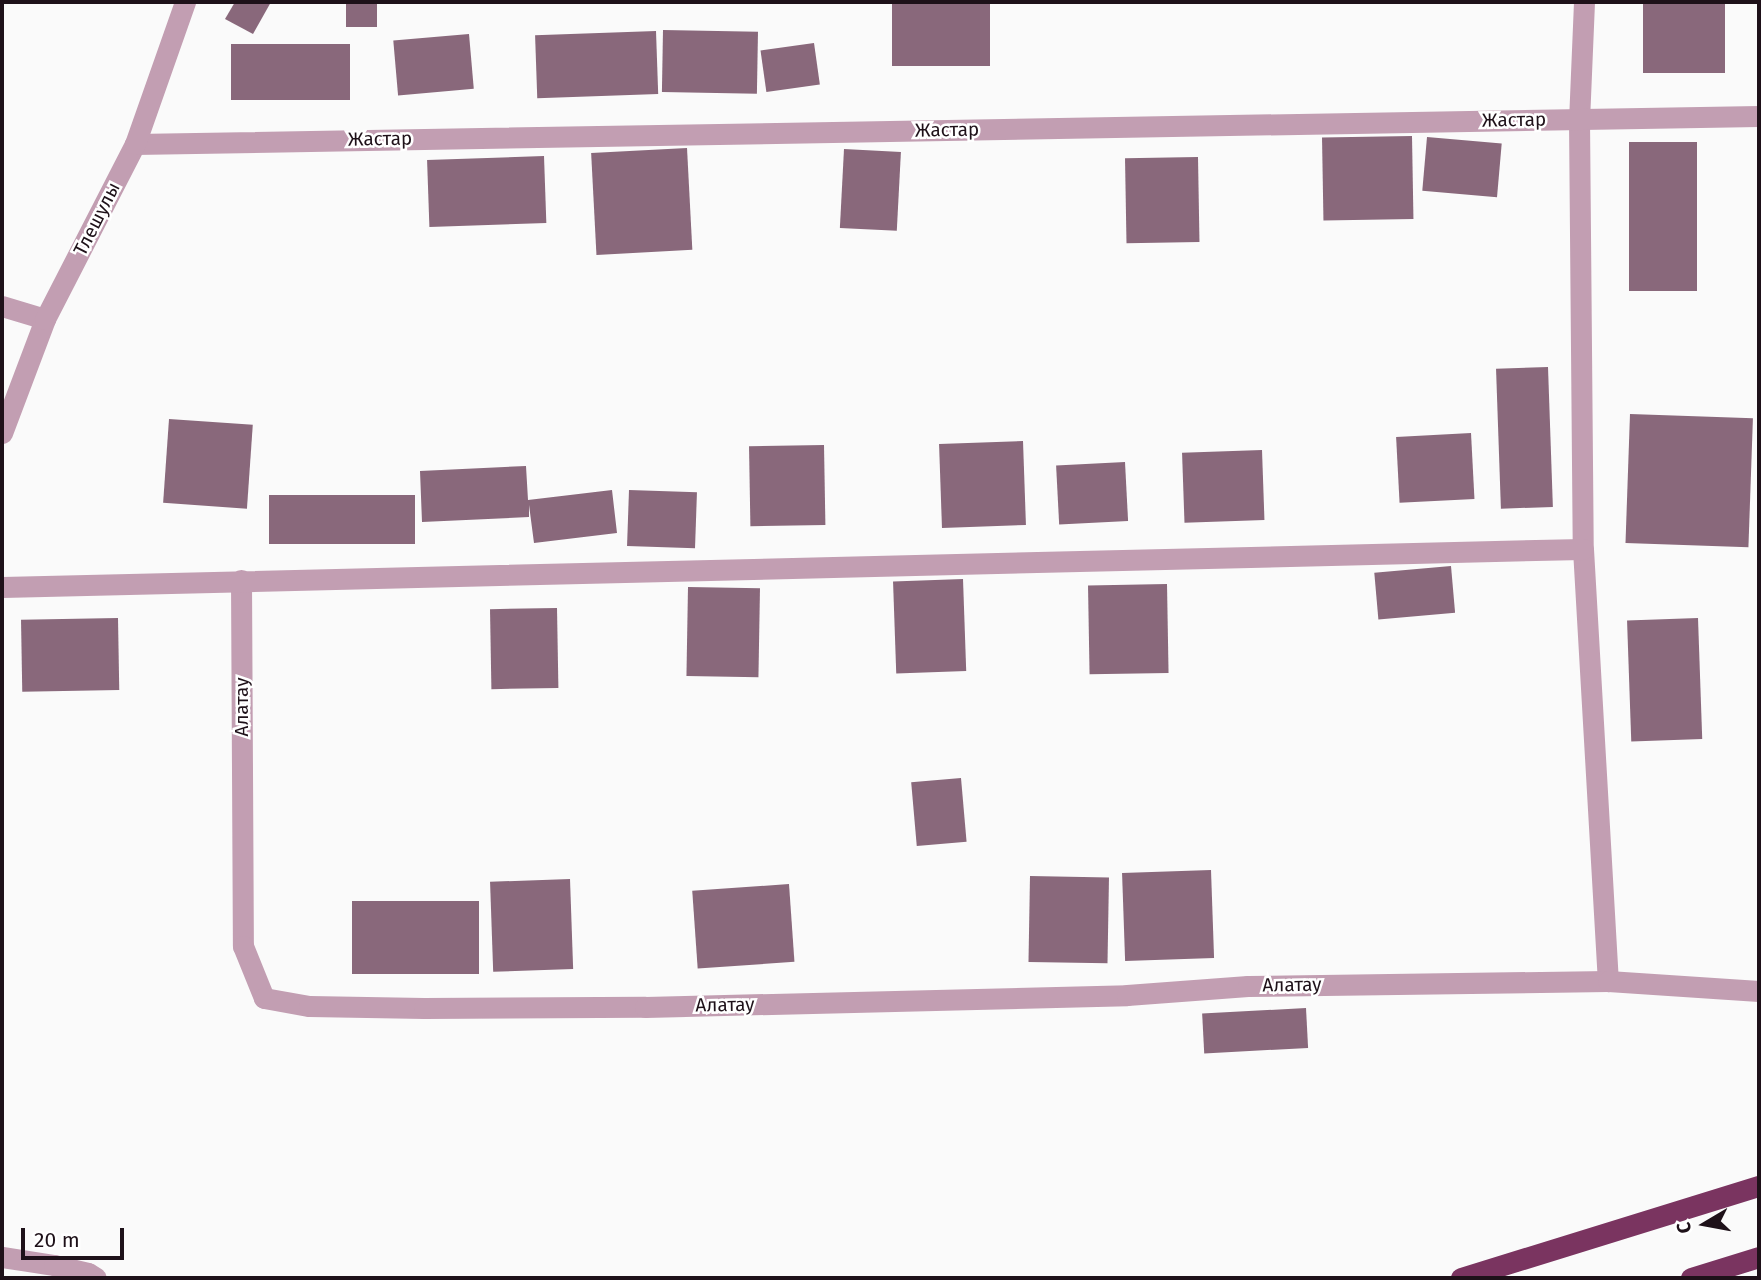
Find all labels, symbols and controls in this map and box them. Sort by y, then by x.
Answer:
street label: Жастар [1482,108,1546,132]
street label: Жастар [915,118,979,142]
street label: Жастар [348,127,412,151]
street label: Тлешулы [69,178,125,260]
street label: Алатау [231,678,253,736]
street label: Алатау [1262,973,1322,997]
street label: Алатау [695,993,755,1017]
north arrow [1670,1189,1740,1259]
scale bar [24,1214,128,1258]
text: С [1672,1220,1696,1235]
text: 20 m [34,1227,80,1253]

